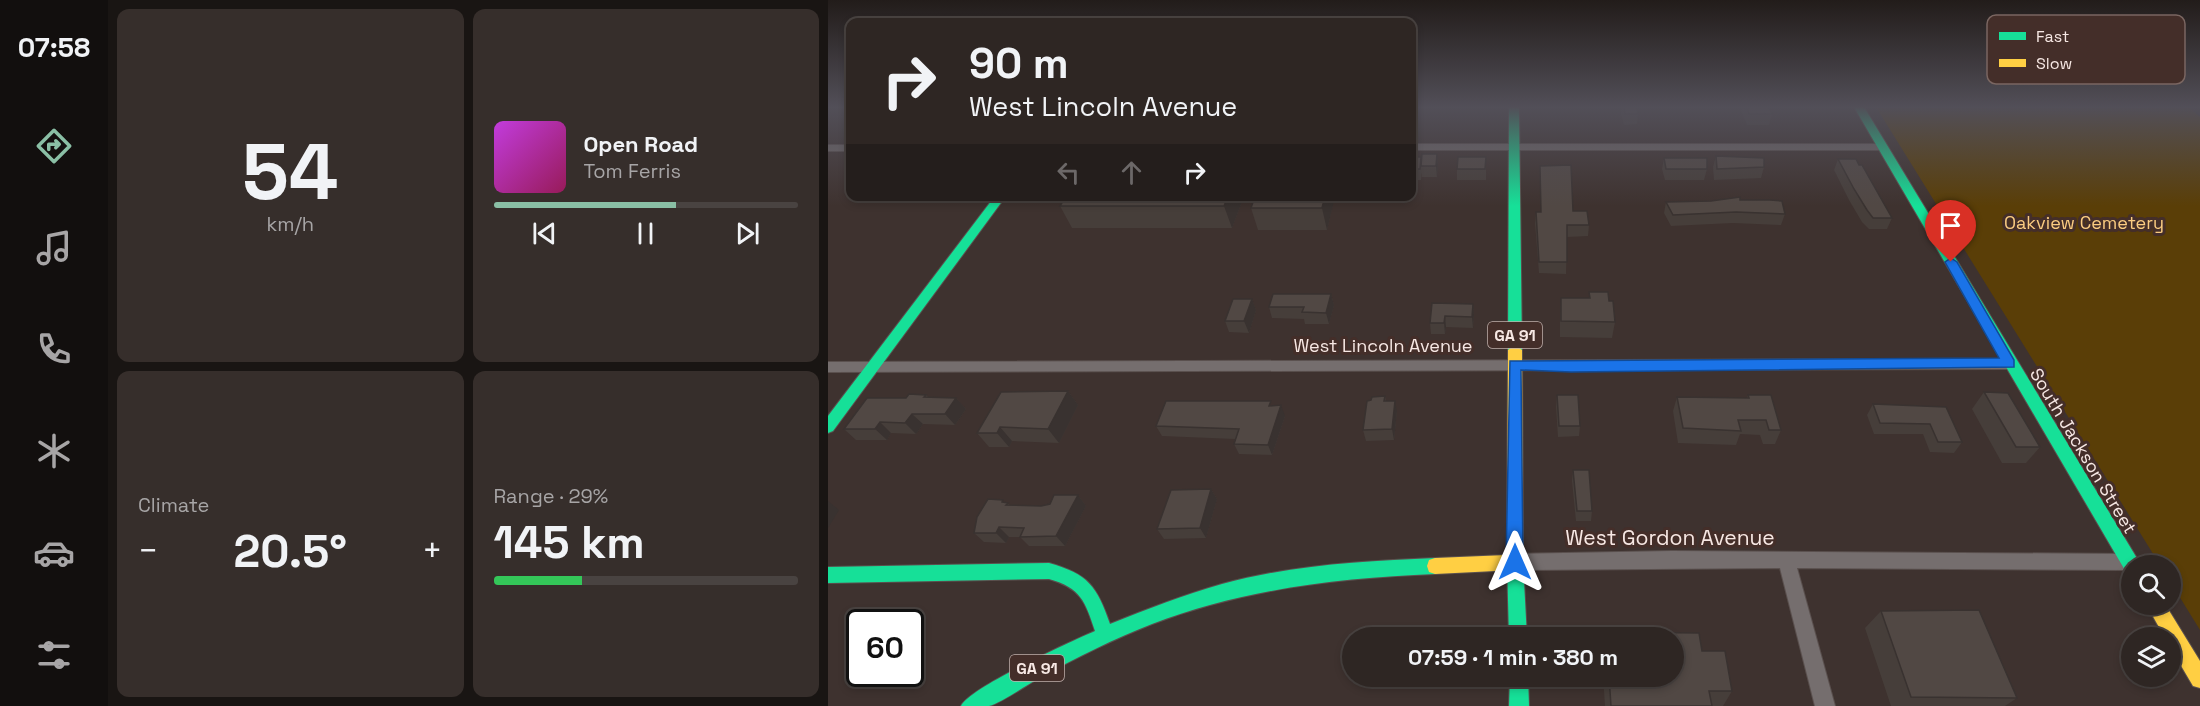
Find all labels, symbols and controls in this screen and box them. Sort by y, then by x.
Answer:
legend [1987,15,2185,84]
text: Fast [2036,26,2069,47]
text: 07:58 [18,30,90,65]
text: 90 m [969,37,1069,90]
icon: right [870,42,948,120]
text: Slow [2036,53,2072,74]
text: West Lincoln Avenue [969,89,1237,124]
text: 54 [242,122,338,222]
icon: directions [33,125,75,167]
text: Open Road [584,130,698,158]
icon: left [1052,156,1085,189]
icon: ahead [1115,156,1148,189]
icon: right [1178,156,1211,189]
text: Tom Ferris [584,158,681,184]
pin [1925,200,1976,262]
icon: arrive [1934,209,1967,242]
text: km/h [266,211,314,237]
park label: Oakview Cemetery [2004,211,2164,234]
icon: previous [528,217,561,250]
icon: pause [629,217,662,250]
icon: next [731,217,764,250]
icon: music [33,227,75,269]
road number: GA 91 [1488,322,1542,348]
icon: phone [33,328,75,370]
street label: West Lincoln Avenue [1294,334,1472,357]
street label: South Jackson Street [2025,364,2142,538]
icon: climate [33,430,75,472]
text: Range · 29% [494,483,608,509]
text: Climate [138,492,209,518]
text: 145 km [494,514,645,571]
text: 20.5° [234,523,347,580]
street label: West Gordon Avenue [1565,524,1775,551]
text: − [138,530,158,572]
text: + [422,530,443,572]
position arrow [1483,530,1547,594]
icon: car [33,532,75,574]
map controls [2121,555,2181,687]
button: search [2121,555,2181,615]
speed limit sign: 60 [846,609,924,687]
button: layers [2121,627,2181,687]
icon: filters [33,634,75,676]
text: 07:59 · 1 min · 380 m [1408,643,1618,671]
road number: GA 91 [1010,655,1064,681]

